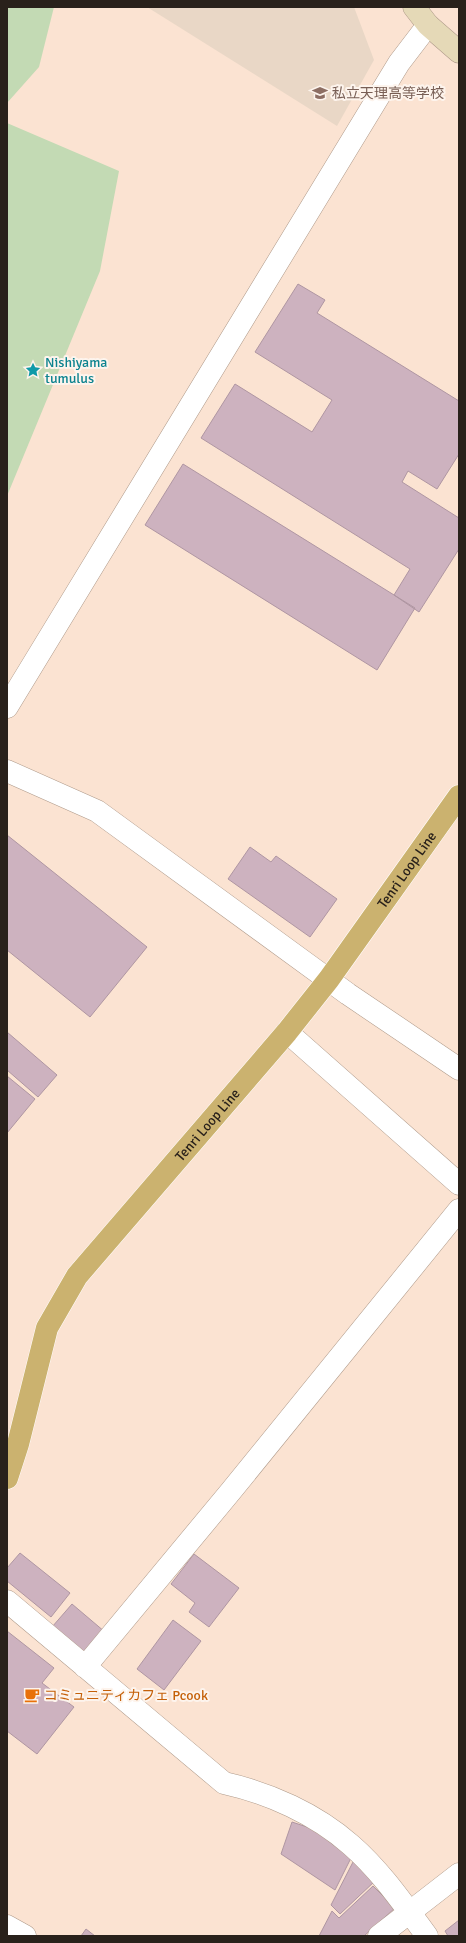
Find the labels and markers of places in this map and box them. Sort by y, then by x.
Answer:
school or university icon: 私立天理高等学校 [311,84,329,102]
place label: 私立天理高等学校 [332,85,444,102]
place label: Nishiyama tumulus [45,354,107,387]
place icon: Nishiyama tumulus [24,361,42,379]
cafe icon: コミュニティカフェ Pcook [23,1686,41,1704]
place label: コミュニティカフェ Pcook [44,1687,208,1704]

